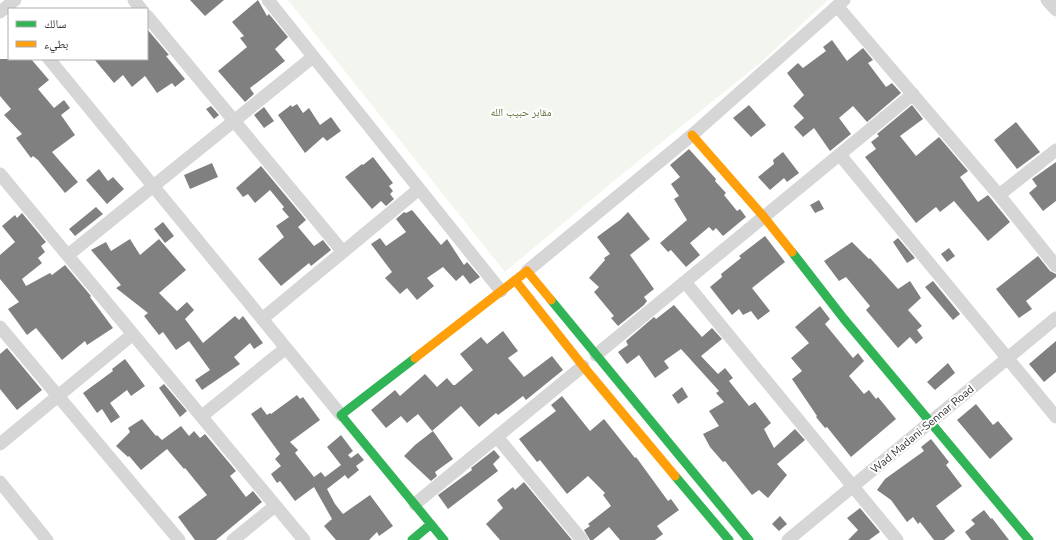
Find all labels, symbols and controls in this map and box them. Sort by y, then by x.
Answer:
legend [8,8,148,60]
text: سالك [44,16,66,32]
text: بطيء [44,36,68,54]
park label: مقابر حبيب الله [491,105,551,120]
street label: Wad Madani-Sennar Road [867,382,977,477]

